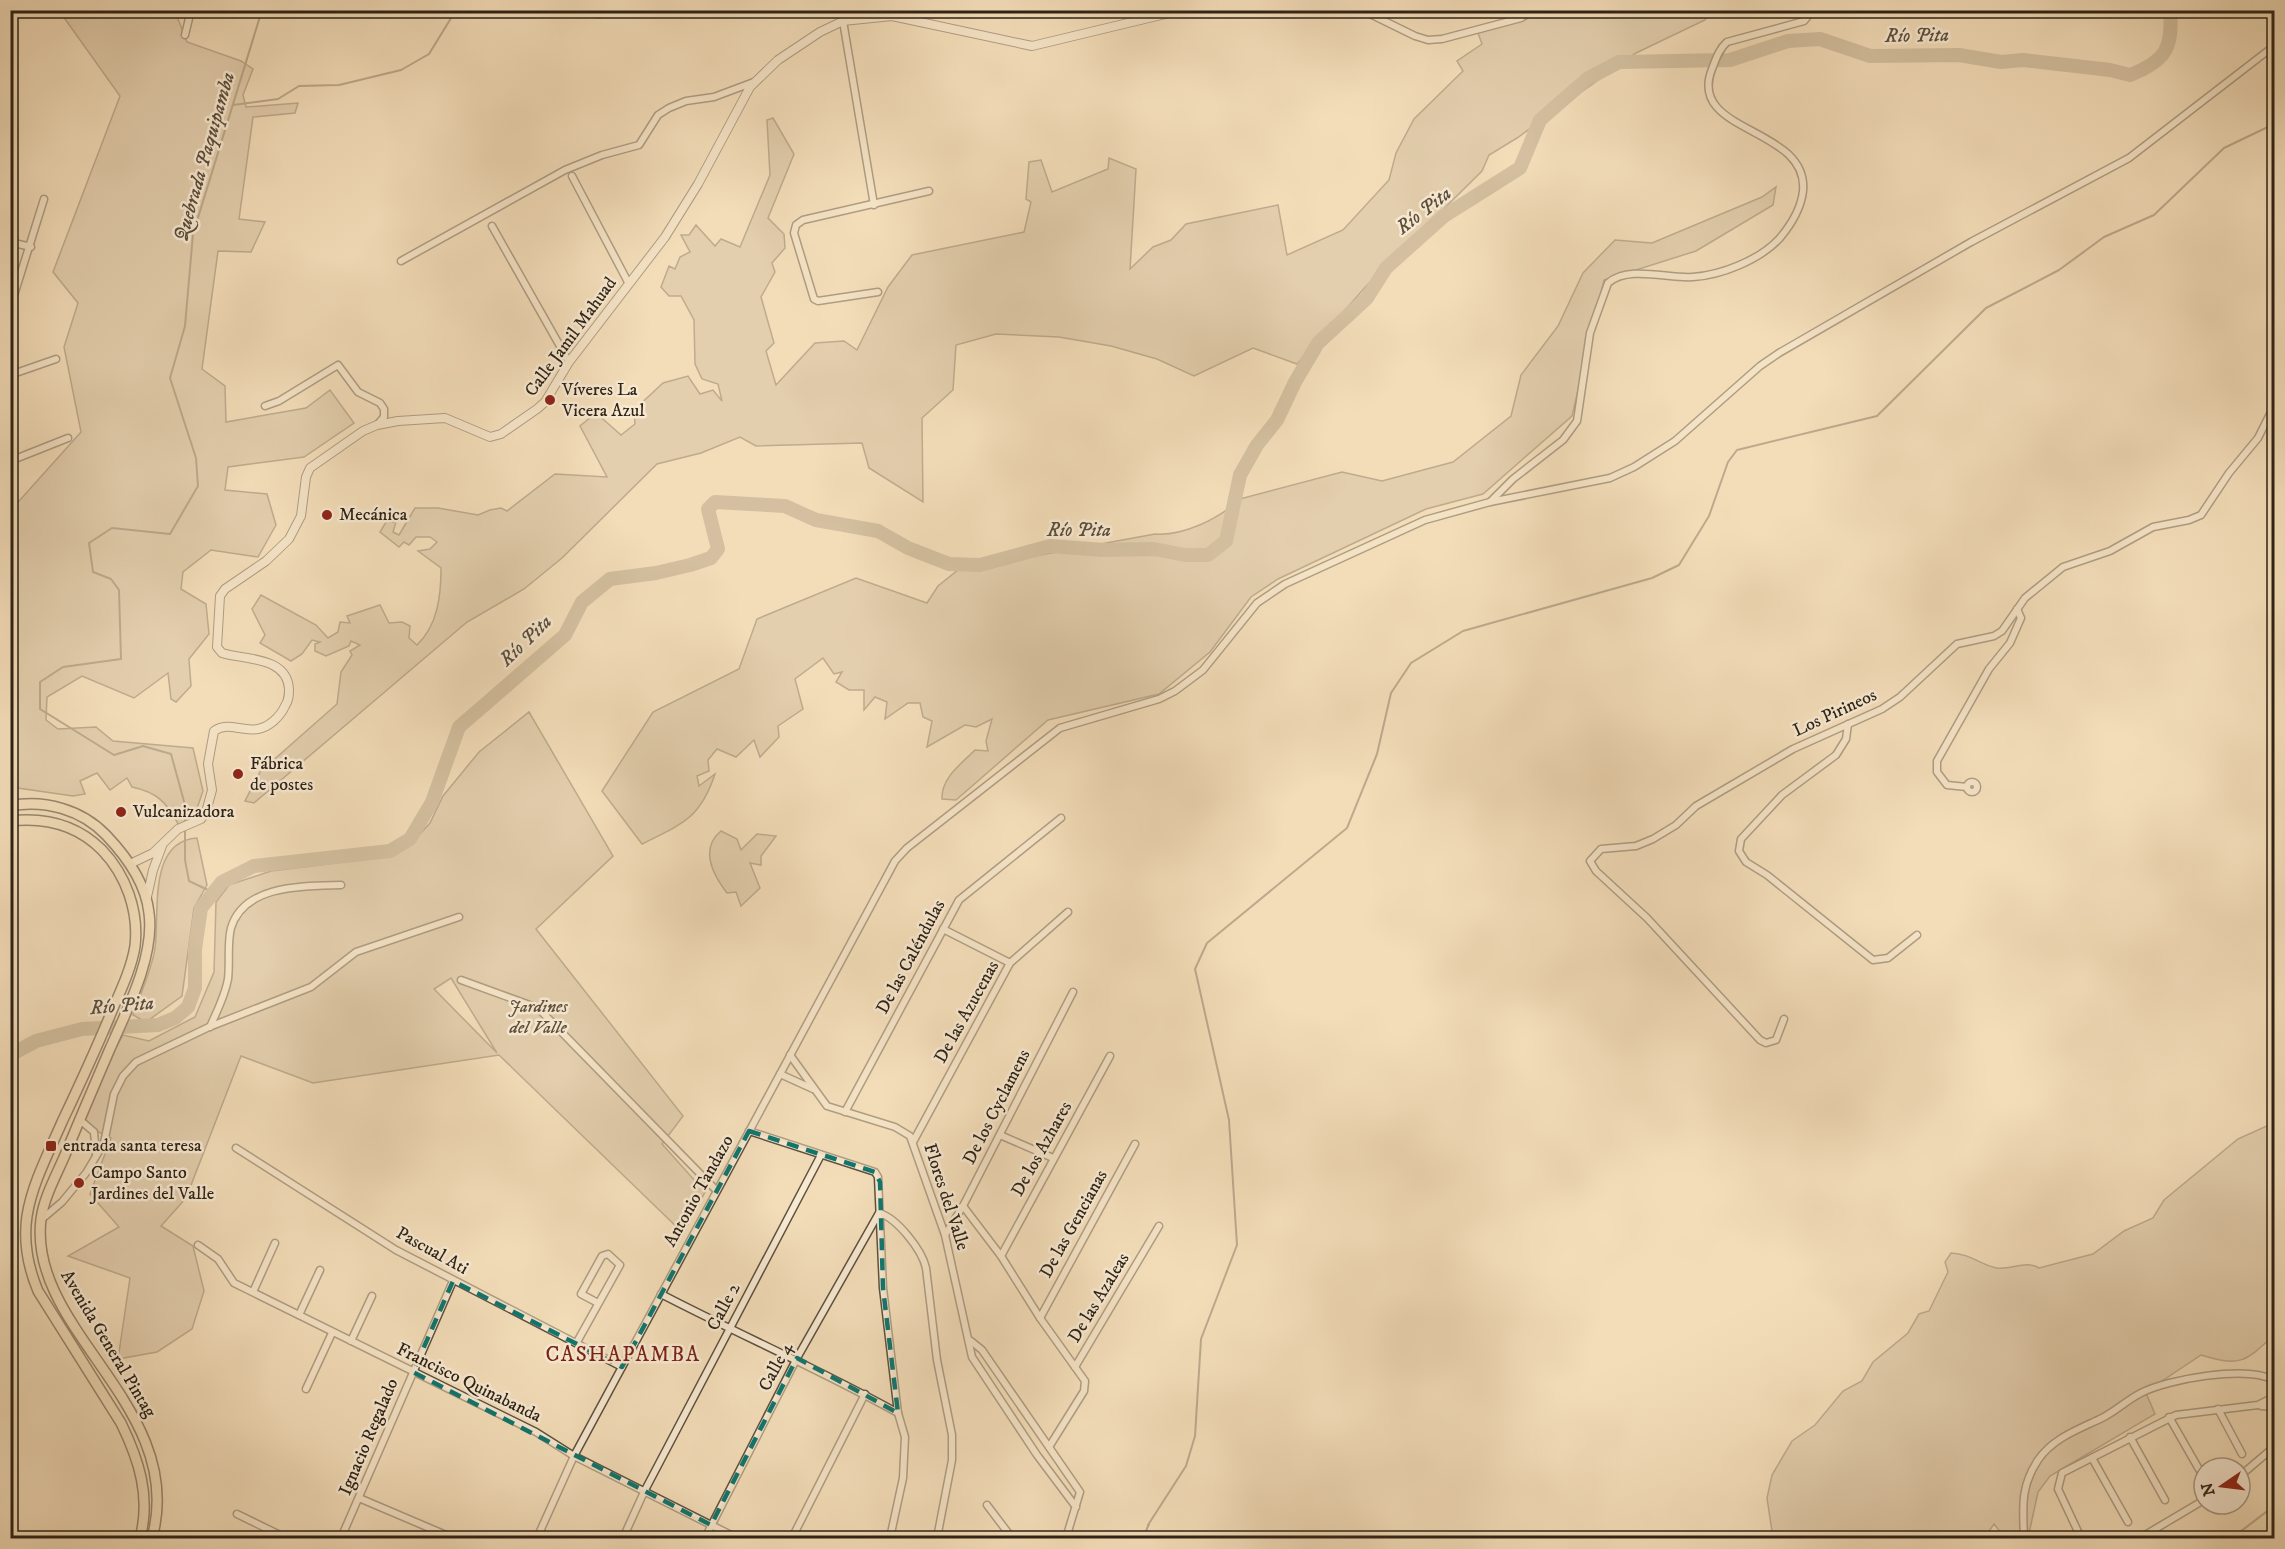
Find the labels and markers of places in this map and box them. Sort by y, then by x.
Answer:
place label: Víveres La Vicera Azul [561,379,645,422]
marker: Víveres La Vicera Azul [543,393,557,407]
place label: Mecánica [339,504,408,526]
marker: Mecánica [320,508,334,522]
place label: Fábrica de postes [250,753,313,796]
marker: Fábrica de postes [231,767,245,781]
place label: Vulcanizadora [132,801,235,823]
marker: Vulcanizadora [114,805,128,819]
place label: entrada santa teresa [63,1135,202,1157]
marker: entrada santa teresa [44,1139,58,1153]
place label: Campo Santo Jardines del Valle [89,1162,214,1205]
marker: Campo Santo Jardines del Valle [72,1176,86,1190]

